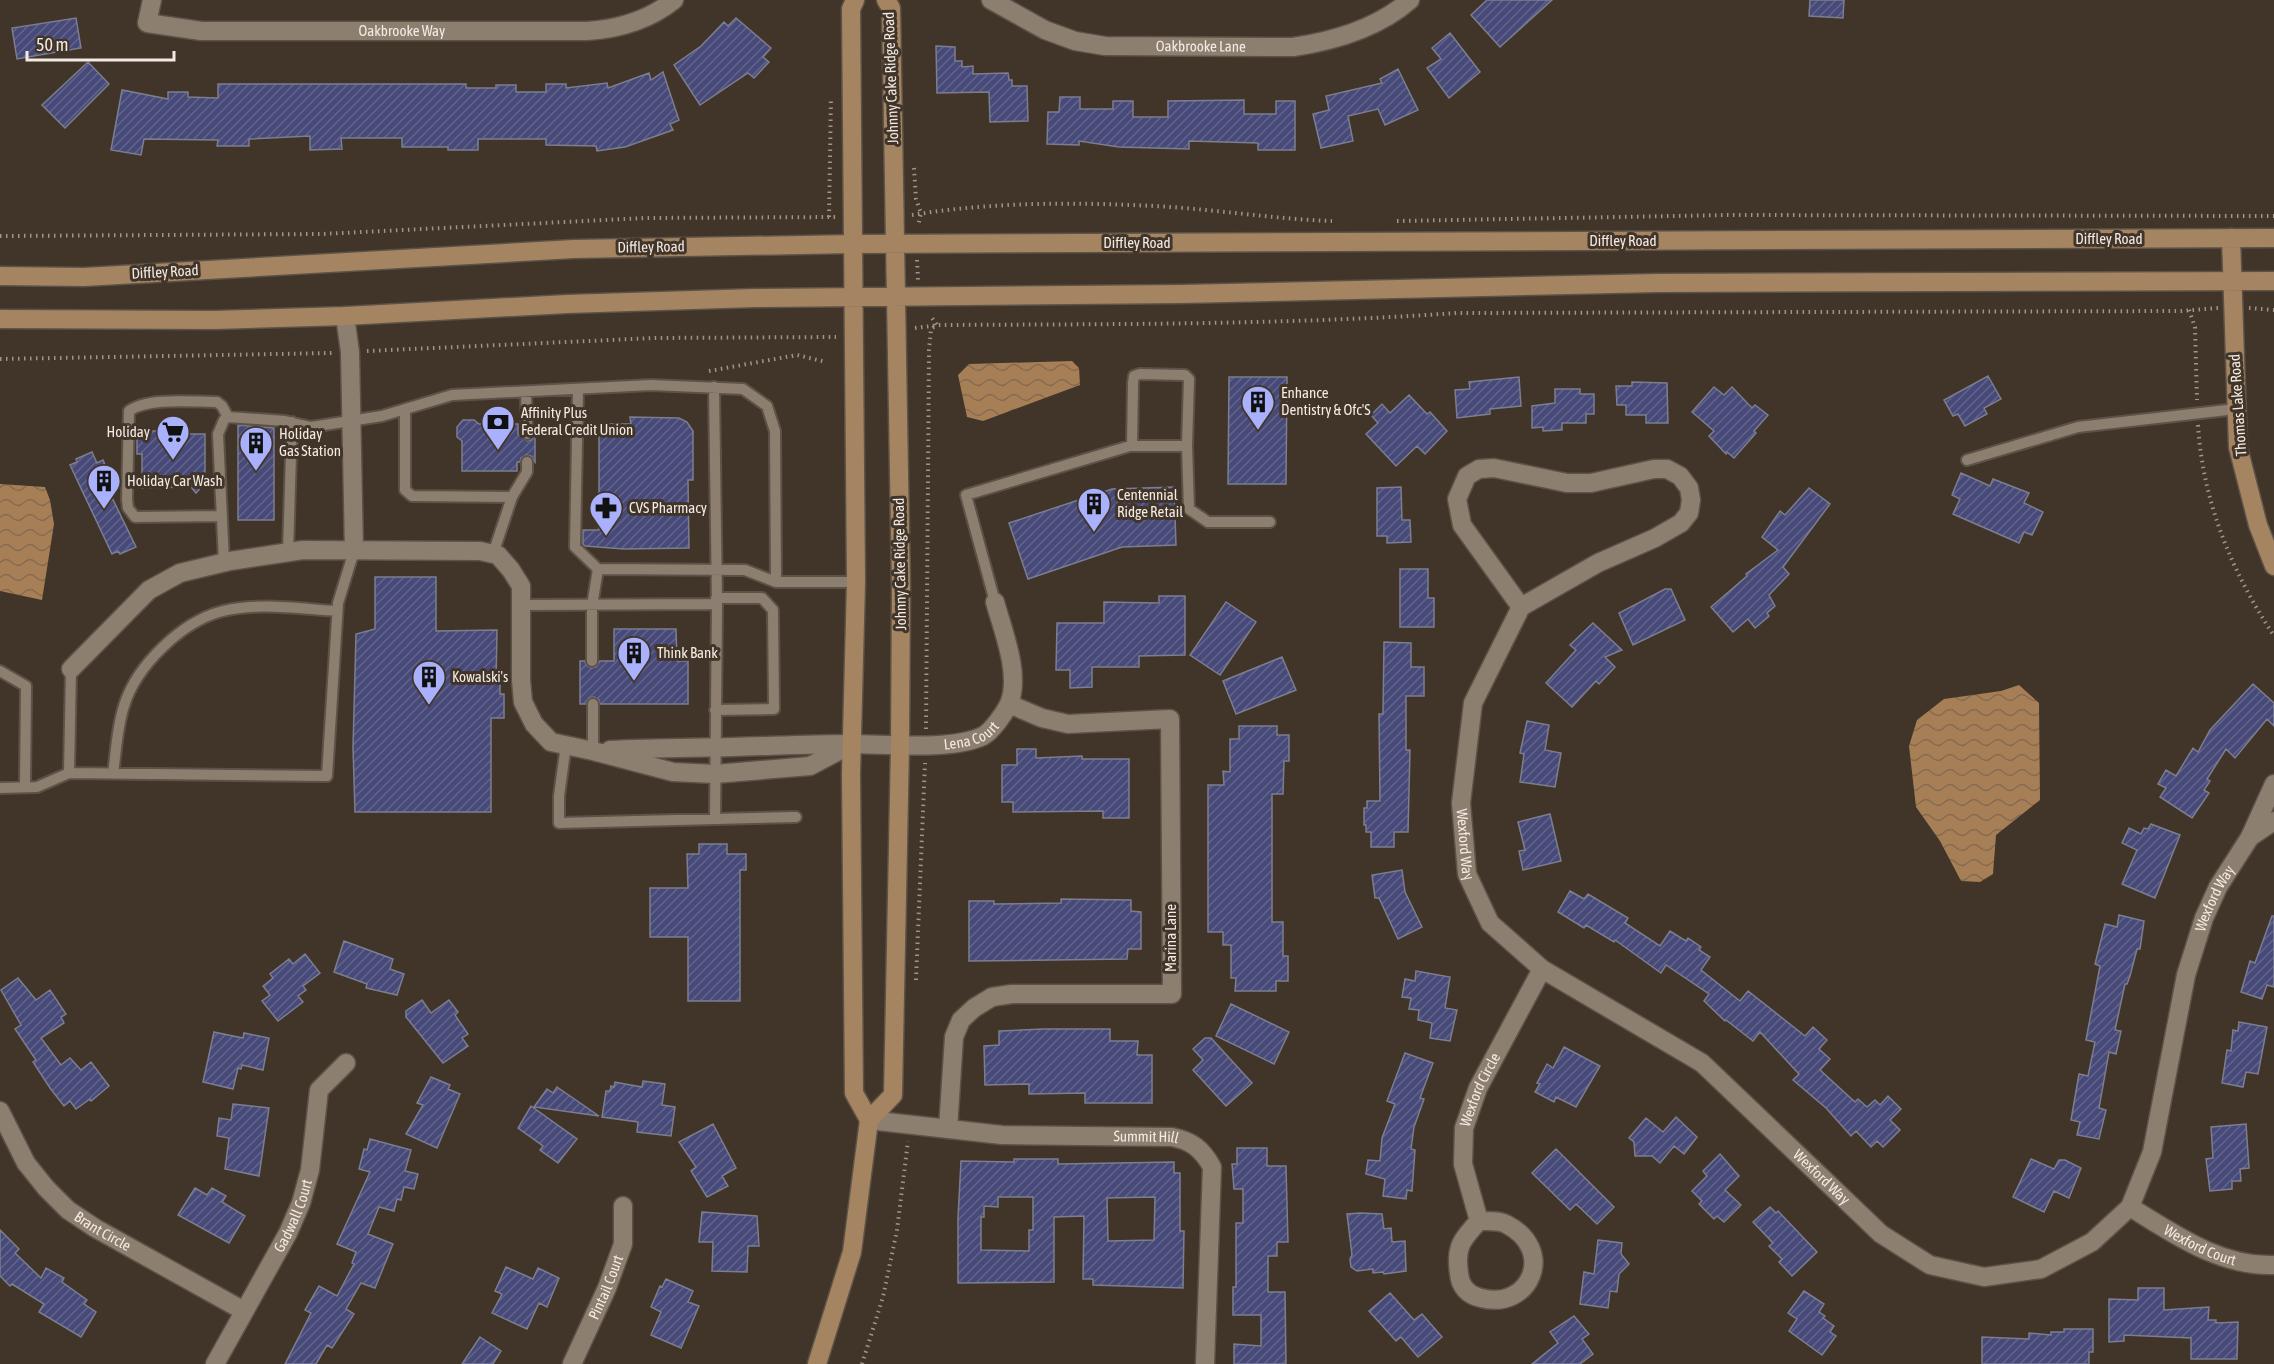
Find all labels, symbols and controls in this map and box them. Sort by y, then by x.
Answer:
street label: Johnny Cake Ridge Road [880,12,901,145]
street label: Oakbrooke Way [358,22,445,39]
scale bar [27,24,174,62]
text: 50 m [36,34,68,55]
street label: Oakbrooke Lane [1156,37,1246,55]
street label: Diffley Road [2075,230,2143,247]
street label: Diffley Road [1589,232,1657,249]
street label: Diffley Road [1103,234,1171,251]
street label: Diffley Road [617,237,685,256]
street label: Diffley Road [131,261,199,282]
street label: Thomas Lake Road [2225,353,2250,457]
building icon: Enhance Dentistry & Ofc'S [1240,384,1276,431]
place label: Enhance Dentistry & Ofc'S [1281,384,1371,418]
bank icon: Affinity Plus Federal Credit Union [480,404,516,451]
place label: Affinity Plus Federal Credit Union [521,404,633,438]
supermarket icon: Holiday [155,414,191,461]
place label: Holiday [107,423,150,440]
building icon: Holiday Gas Station [238,425,274,472]
place label: Holiday Gas Station [279,425,341,459]
building icon: Holiday Car Wash [86,463,122,510]
place label: Holiday Car Wash [127,472,223,489]
building icon: Centennial Ridge Retail [1076,486,1112,533]
place label: Centennial Ridge Retail [1117,486,1183,520]
pharmacy icon: CVS Pharmacy [588,490,624,537]
street label: Johnny Cake Ridge Road [890,498,909,630]
place label: CVS Pharmacy [629,499,707,516]
building icon: Think Bank [616,635,652,682]
place label: Think Bank [657,644,718,661]
building icon: Kowalski's [411,659,447,706]
place label: Kowalski's [452,668,508,685]
street label: Lena Court [943,718,1002,753]
street label: Wexford Way [1454,808,1478,883]
street label: Wexford Way [2191,862,2238,933]
street label: Marina Lane [1162,904,1179,972]
street label: Wexford Circle [1456,1050,1503,1129]
street label: Summit Hill [1113,1127,1181,1146]
street label: Wexford Way [1790,1146,1854,1208]
street label: Gadwall Court [270,1177,315,1255]
street label: Brant Circle [71,1208,134,1254]
street label: Wexford Court [2161,1221,2238,1268]
street label: Pintail Court [585,1253,626,1322]

